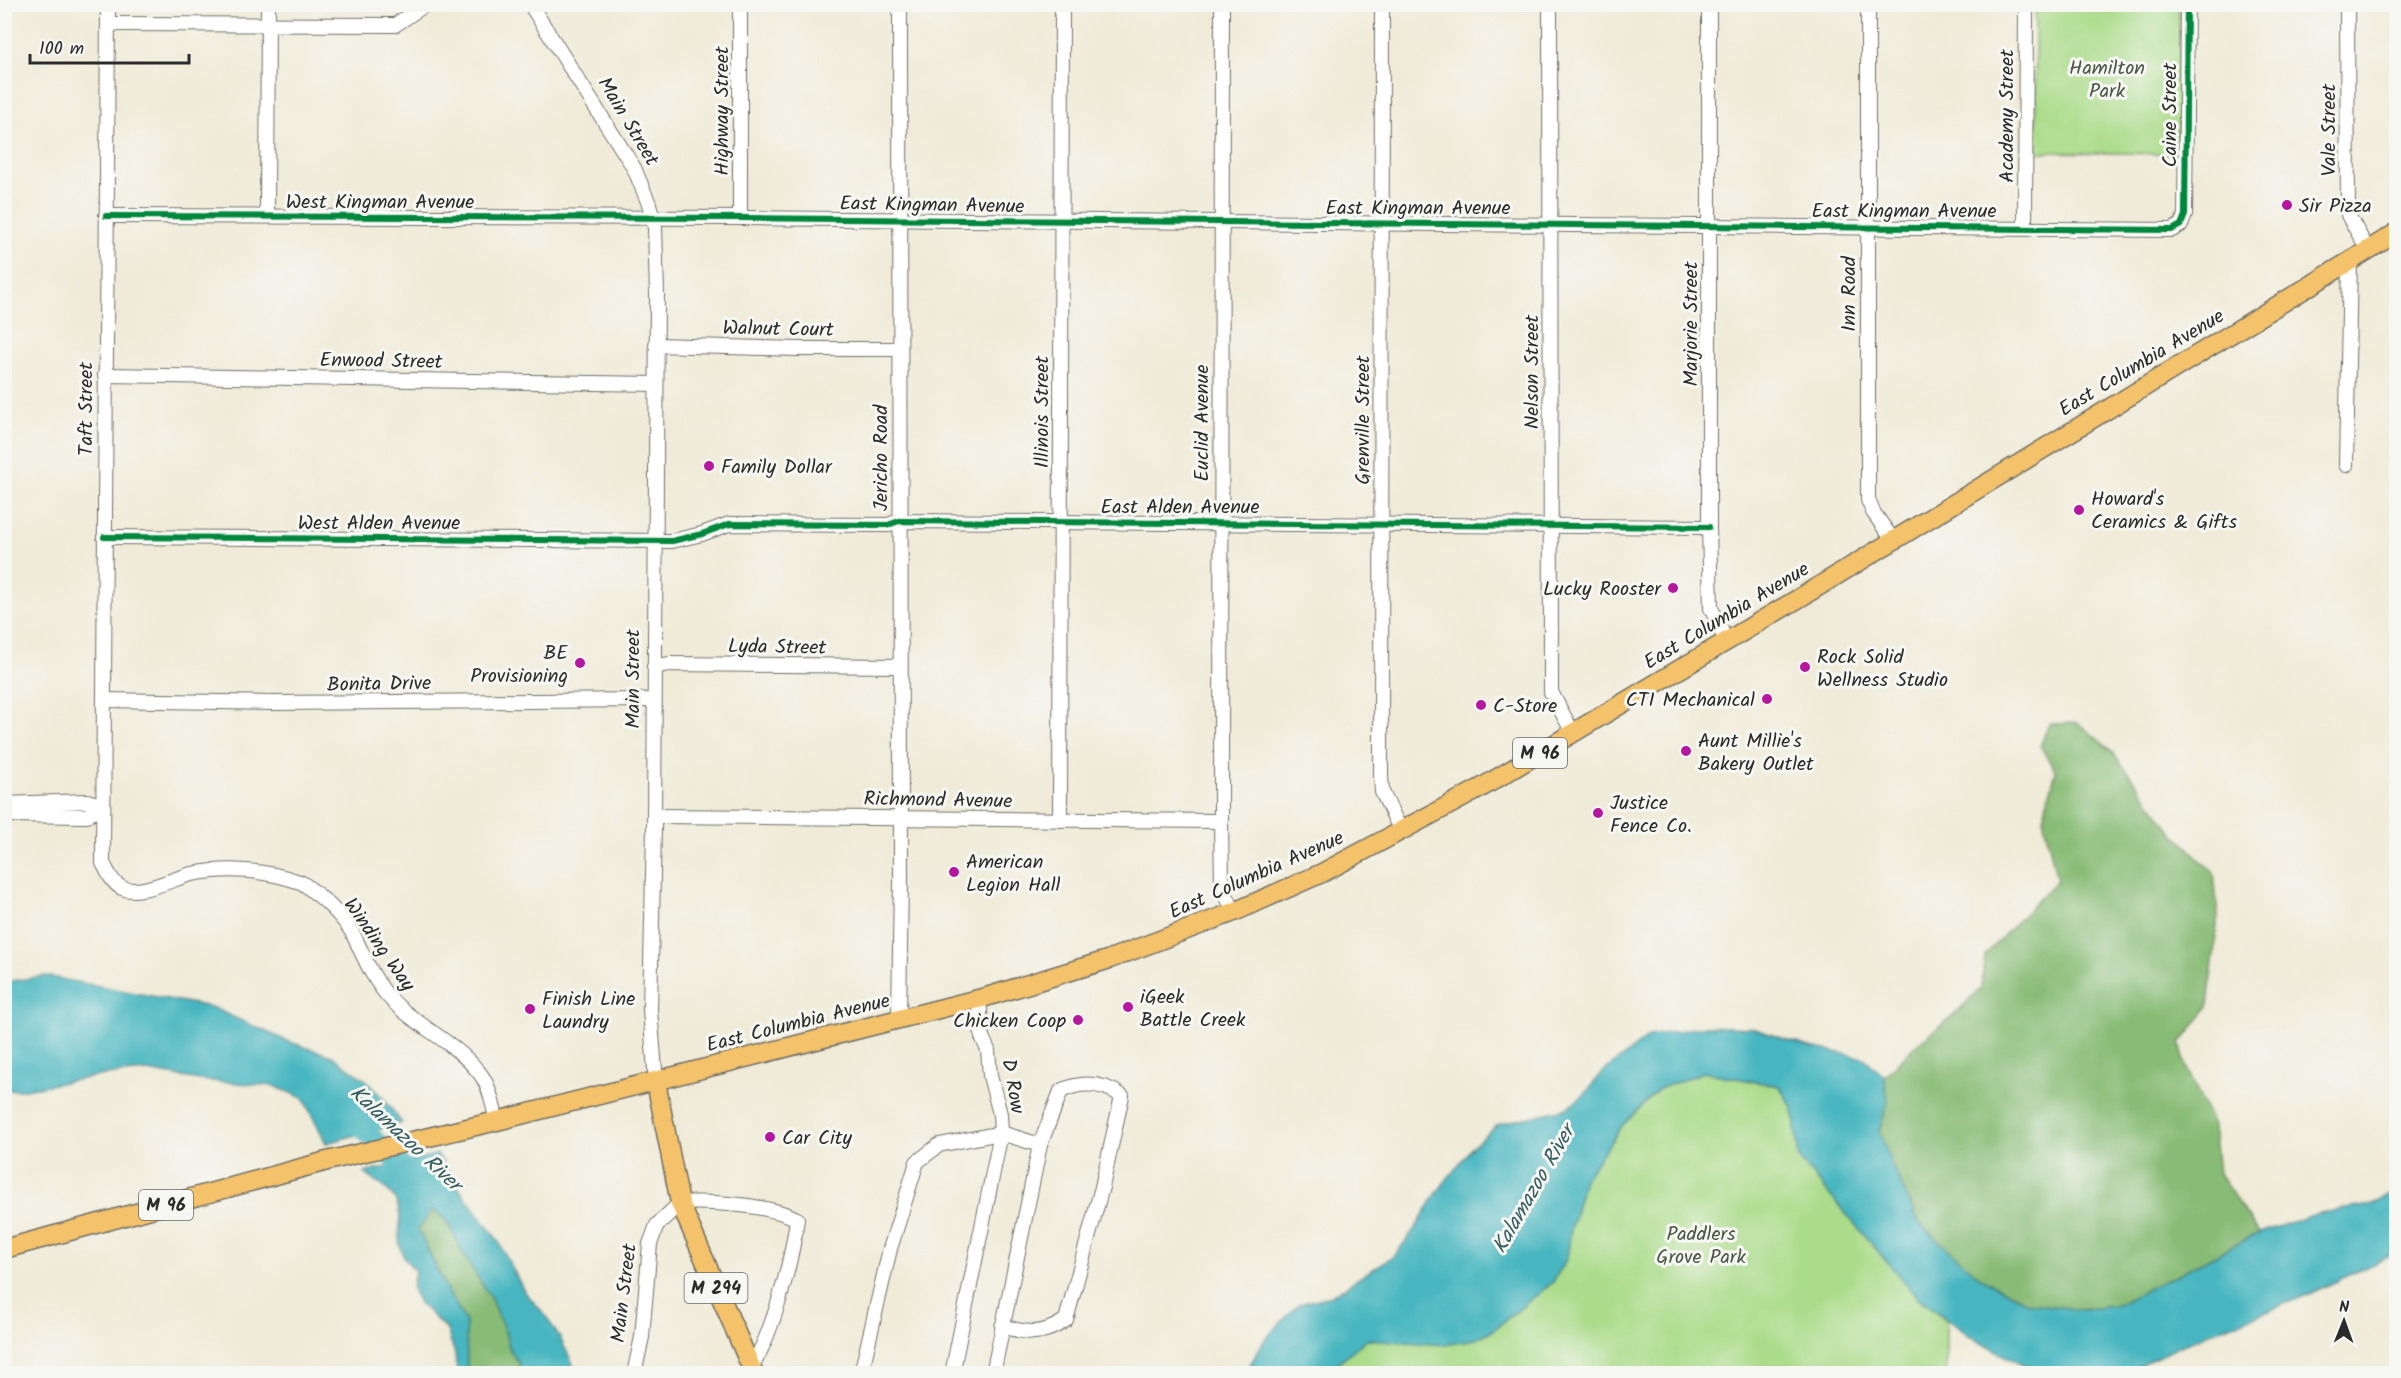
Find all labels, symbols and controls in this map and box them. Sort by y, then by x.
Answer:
scale bar [30,27,189,65]
text: 100 m [39,35,84,64]
street label: Highway Street [707,46,739,176]
street label: Academy Street [1992,49,2024,183]
park label: Hamilton Park [2069,53,2145,108]
street label: Caine Street [2155,62,2187,167]
street label: Main Street [588,71,667,173]
street label: Vale Street [2314,83,2346,176]
street label: West Kingman Avenue [286,187,474,219]
street label: East Kingman Avenue [839,188,1025,224]
place label: Sir Pizza [2299,191,2372,223]
street label: East Kingman Avenue [1326,193,1510,225]
street label: East Kingman Avenue [1812,196,1996,228]
marker: Sir Pizza [2280,198,2294,212]
street label: Inn Road [1834,255,1866,332]
street label: Marjorie Street [1676,261,1708,387]
street label: East Columbia Avenue [2053,301,2231,426]
street label: Walnut Court [722,313,834,347]
street label: Nelson Street [1517,315,1549,429]
street label: Enwood Street [319,345,443,379]
street label: Illinois Street [1027,355,1059,468]
street label: Grenville Street [1348,355,1380,485]
street label: Taft Street [71,362,103,456]
street label: Euclid Avenue [1187,365,1219,481]
street label: Jericho Road [866,404,898,511]
place label: Family Dollar [721,452,833,484]
marker: Family Dollar [702,459,716,473]
place label: Howard's Ceramics & Gifts [2091,484,2237,539]
street label: East Alden Avenue [1101,492,1259,524]
marker: Howard's Ceramics & Gifts [2072,503,2086,517]
street label: West Alden Avenue [298,508,460,540]
street label: East Columbia Avenue [1638,554,1816,679]
place label: Lucky Rooster [1543,574,1662,606]
marker: Lucky Rooster [1666,581,1680,595]
street label: Main Street [618,629,650,729]
street label: Lyda Street [727,631,827,665]
place label: BE Provisioning [470,638,569,693]
place label: Rock Solid Wellness Studio [1817,642,1948,697]
marker: BE Provisioning [573,656,587,670]
marker: Rock Solid Wellness Studio [1798,660,1812,674]
street label: Bonita Drive [327,668,431,702]
place label: CTI Mechanical [1626,685,1755,717]
place label: C-Store [1493,691,1557,723]
marker: CTI Mechanical [1760,692,1774,706]
marker: C-Store [1474,698,1488,712]
place label: Aunt Millie's Bakery Outlet [1698,726,1814,781]
road number: M 96 [1513,738,1567,768]
marker: Aunt Millie's Bakery Outlet [1679,744,1693,758]
street label: Richmond Avenue [863,784,1013,818]
place label: Justice Fence Co. [1610,788,1692,843]
marker: Justice Fence Co. [1591,806,1605,820]
street label: East Columbia Avenue [1164,823,1349,929]
place label: American Legion Hall [966,847,1061,902]
marker: American Legion Hall [947,865,961,879]
street label: Winding Way [334,892,423,999]
place label: iGeek Battle Creek [1140,982,1246,1037]
place label: Finish Line Laundry [542,984,635,1039]
street label: East Columbia Avenue [703,986,894,1062]
marker: iGeek Battle Creek [1121,1000,1135,1014]
marker: Finish Line Laundry [523,1002,537,1016]
place label: Chicken Coop [953,1006,1066,1038]
marker: Chicken Coop [1071,1013,1085,1027]
street label: D Row [991,1056,1033,1117]
water label: Kalamazoo River [341,1078,471,1203]
water label: Kalamazoo River [1484,1116,1586,1260]
place label: Car City [782,1123,852,1155]
marker: Car City [763,1130,777,1144]
road number: M 96 [139,1190,193,1220]
park label: Paddlers Grove Park [1656,1219,1746,1274]
street label: Main Street [603,1242,647,1344]
road number: M 294 [684,1273,748,1303]
north arrow [2314,1291,2374,1351]
text: N [2339,1295,2350,1320]

